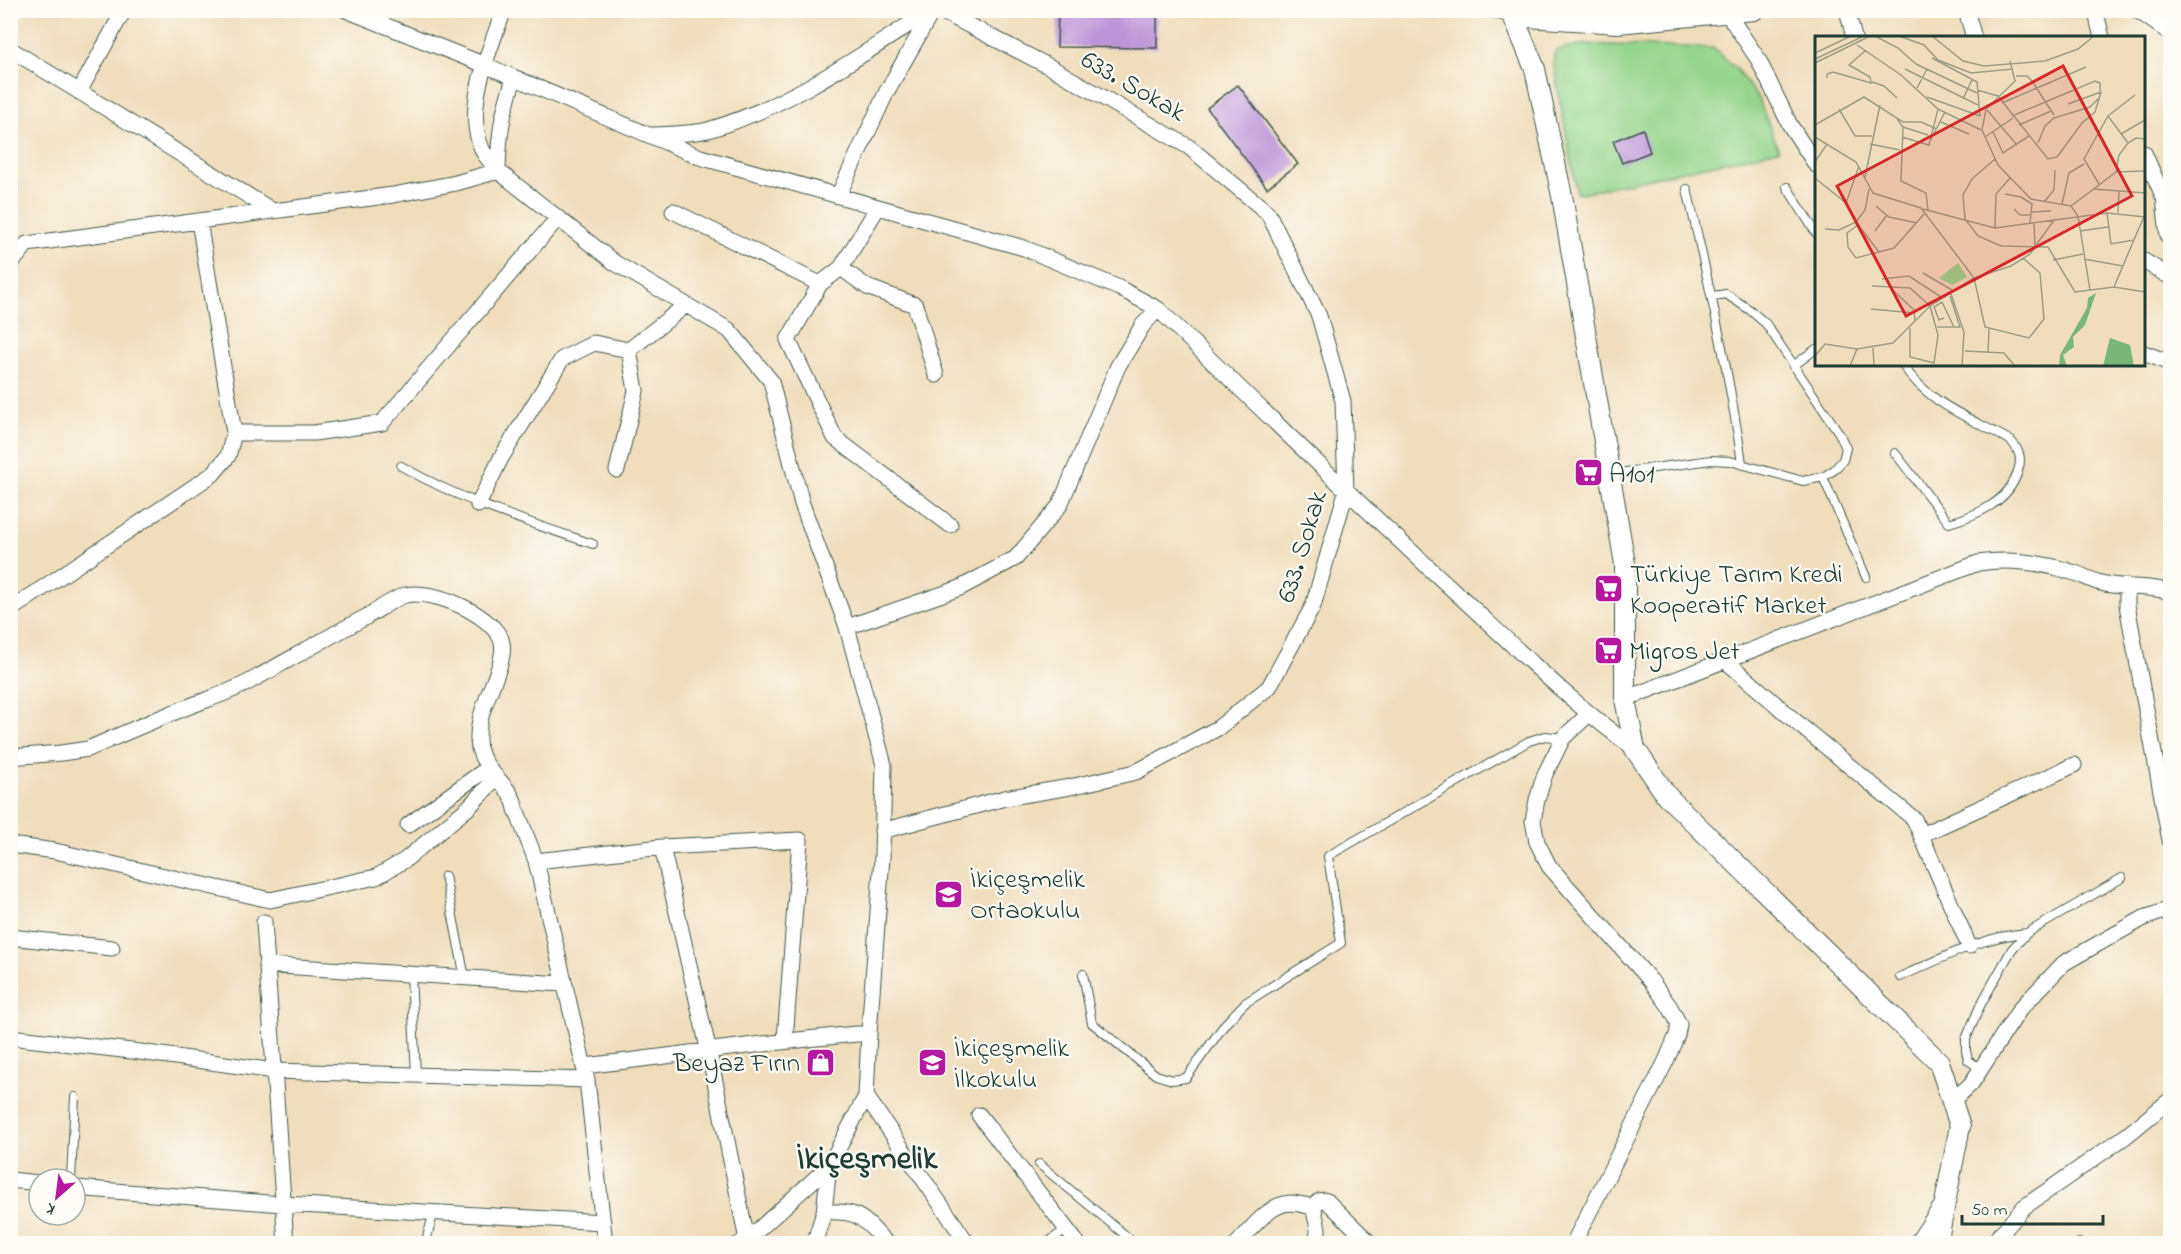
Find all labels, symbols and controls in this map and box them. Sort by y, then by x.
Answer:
inset map [1815,36,2145,366]
street label: 633. Sokak [1073,41,1193,133]
place label: A101 [1609,456,1654,495]
supermarket icon: A101 [1572,457,1604,489]
street label: 633. Sokak [1268,486,1339,608]
place label: Türkiye Tarım Kredi Kooperatif Market [1630,556,1843,626]
supermarket icon: Türkiye Tarım Kredi Kooperatif Market [1593,573,1625,605]
place label: Migros Jet [1629,633,1740,672]
supermarket icon: Migros Jet [1592,634,1624,666]
place label: İkiçeşmelik Ortaokulu [970,861,1085,931]
school or university icon: İkiçeşmelik Ortaokulu [933,878,965,910]
place label: İkiçeşmelik İlkokulu [954,1030,1069,1100]
place label: Beyaz Fırın [672,1045,800,1084]
shop icon: Beyaz Fırın [805,1046,837,1078]
school or university icon: İkiçeşmelik İlkokulu [917,1047,949,1079]
district label: İkiçeşmelik [797,1136,938,1184]
north arrow [27,1167,87,1227]
scale bar [1962,1188,2103,1226]
text: K [41,1195,60,1221]
text: 50 m [1971,1198,2008,1224]

